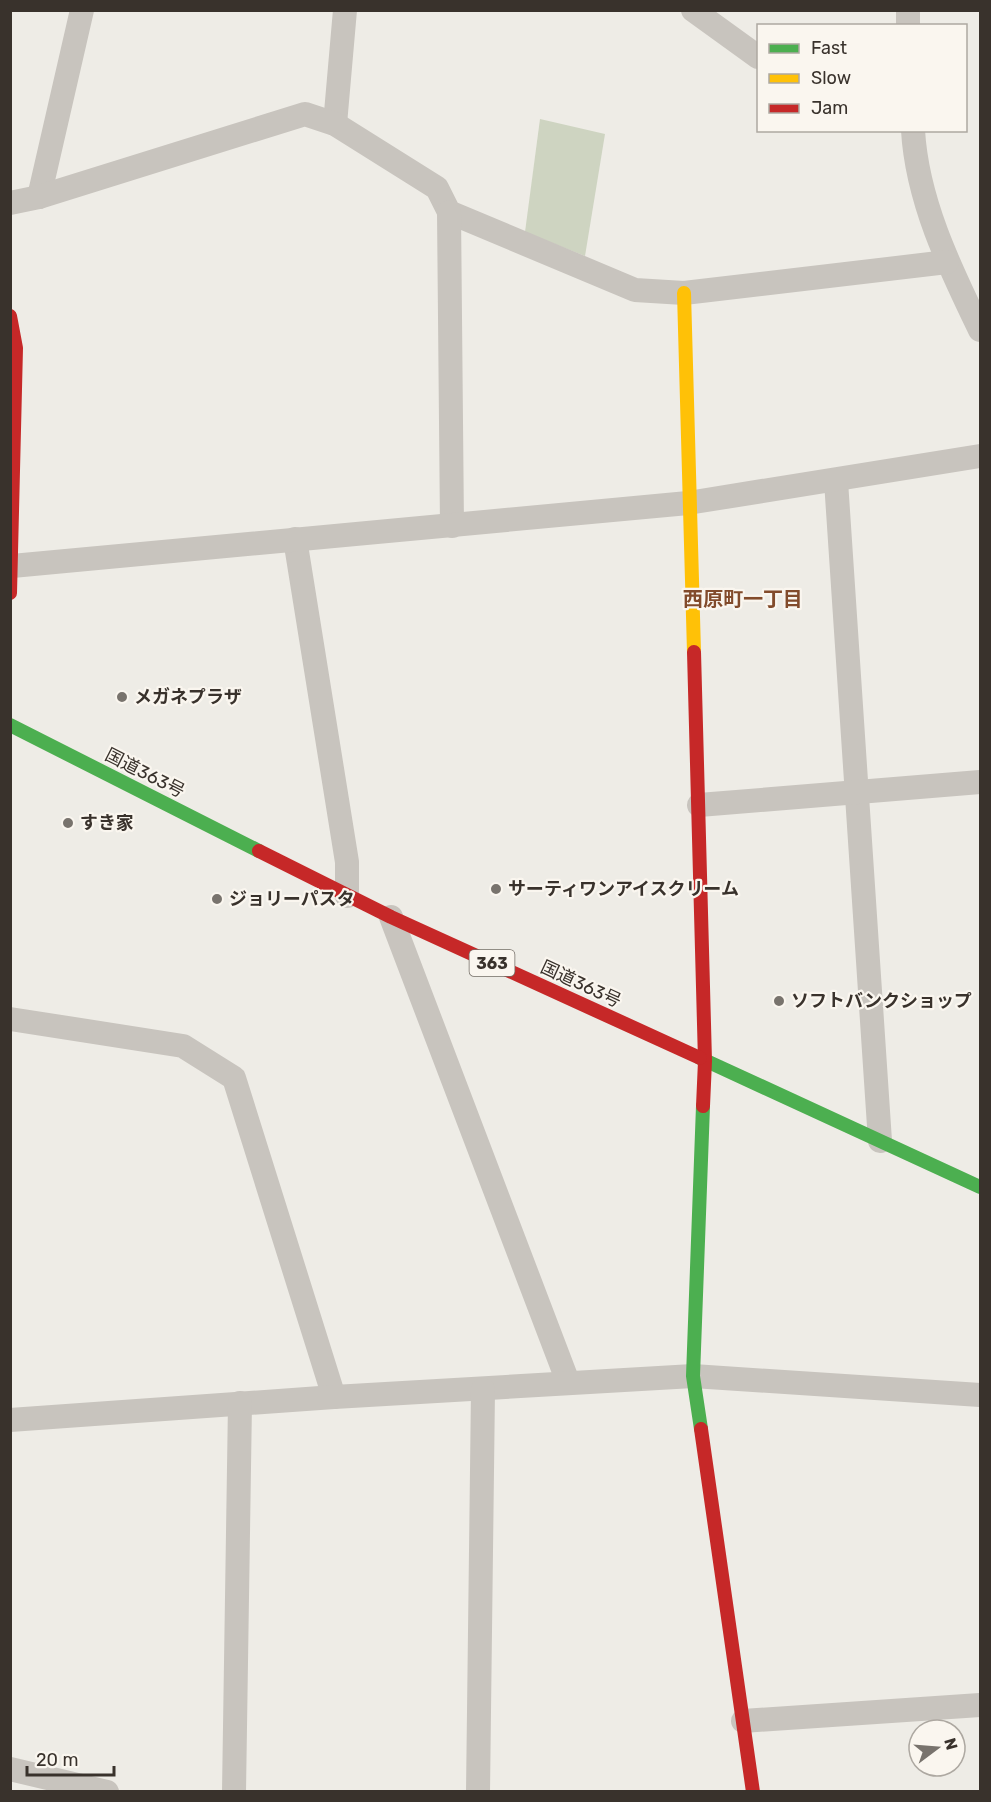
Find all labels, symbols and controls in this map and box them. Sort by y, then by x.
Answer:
legend [757,24,967,132]
text: Fast [811,37,847,59]
text: Slow [811,67,851,89]
text: Jam [811,97,848,119]
district label: 西原町一丁目 [683,587,803,611]
place label: メガネプラザ [134,686,242,708]
marker: メガネプラザ [115,690,129,704]
street label: 国道363号 [101,744,189,802]
place label: すき家 [80,812,134,834]
marker: すき家 [61,816,75,830]
place label: サーティワンアイスクリーム [508,878,739,900]
marker: サーティワンアイスクリーム [489,882,503,896]
place label: ジョリーパスタ [229,888,355,910]
marker: ジョリーパスタ [210,892,224,906]
road number: 363 [470,950,514,976]
street label: 国道363号 [537,956,625,1012]
place label: ソフトバンクショップ [791,990,972,1012]
marker: ソフトバンクショップ [772,994,786,1008]
north arrow [907,1718,967,1778]
text: N [940,1736,962,1752]
scale bar [27,1739,114,1777]
text: 20 m [36,1749,78,1771]

